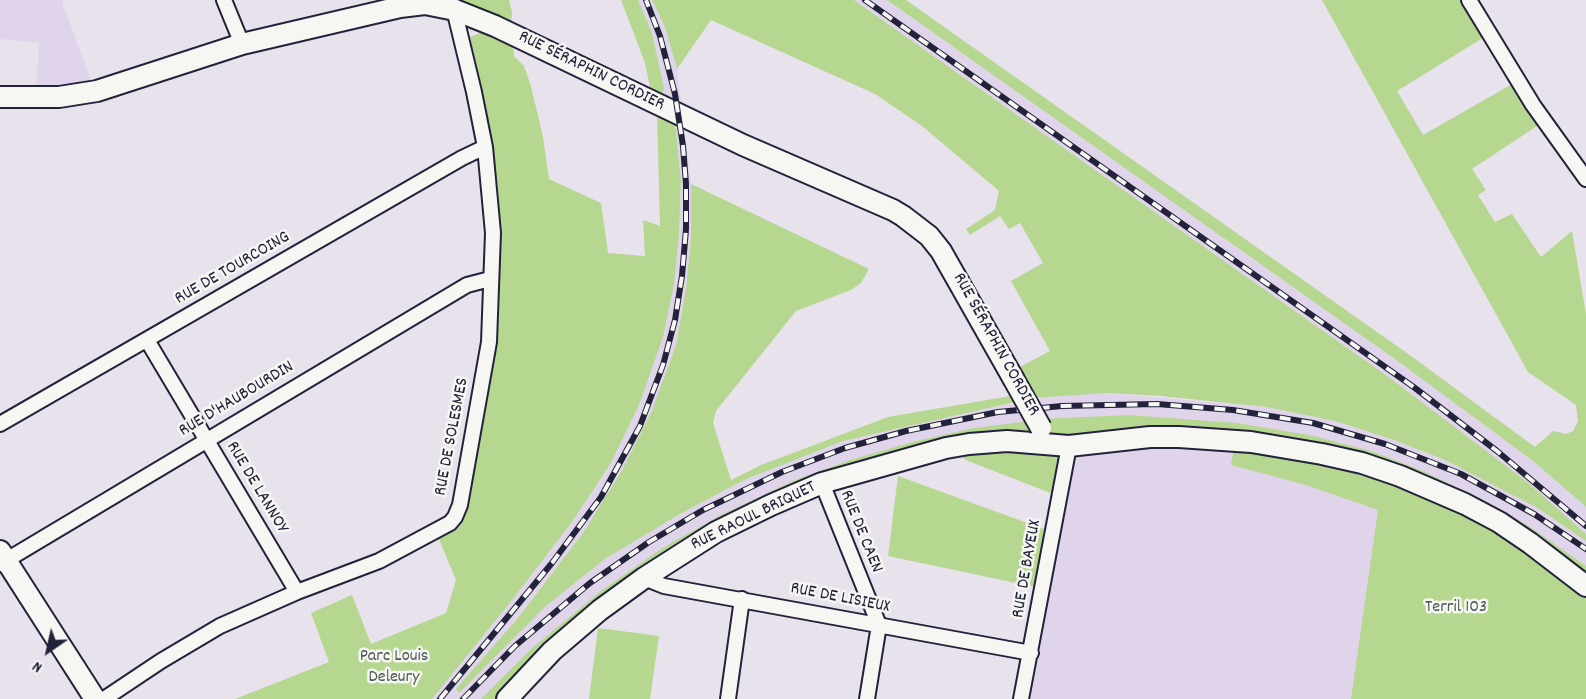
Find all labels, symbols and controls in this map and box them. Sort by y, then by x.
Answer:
street label: RUE SÉRAPHIN CORDIER [514,27,668,117]
street label: RUE DE TOURCOING [172,227,294,311]
street label: RUE SÉRAPHIN CORDIER [947,270,1043,420]
street label: RUE D'HAUBOURDIN [176,357,298,443]
street label: RUE DE SOLESMES [431,376,475,498]
street label: RUE DE LANNOY [220,438,292,538]
street label: RUE RAOUL BRIQUET [688,477,820,557]
street label: RUE DE CAEN [834,488,886,576]
street label: RUE DE BAYEUX [1009,518,1047,620]
street label: RUE DE LISIEUX [788,579,892,619]
park label: Terril 103 [1425,598,1487,620]
north arrow [18,621,78,681]
park label: Parc Louis Deleury [360,647,428,690]
text: N [28,655,47,678]

